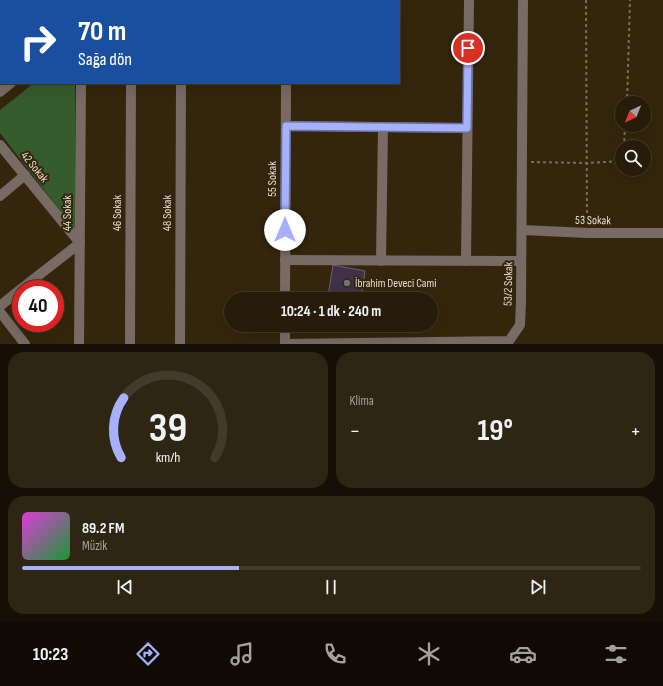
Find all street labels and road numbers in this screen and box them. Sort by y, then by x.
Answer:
street label: 42 Sokak [18,149,52,186]
street label: 55 Sokak [265,161,280,197]
street label: 44 Sokak [60,195,75,231]
street label: 46 Sokak [110,195,125,231]
street label: 48 Sokak [160,195,175,231]
street label: 53 Sokak [575,213,611,228]
street label: 53/2 Sokak [501,261,516,306]

